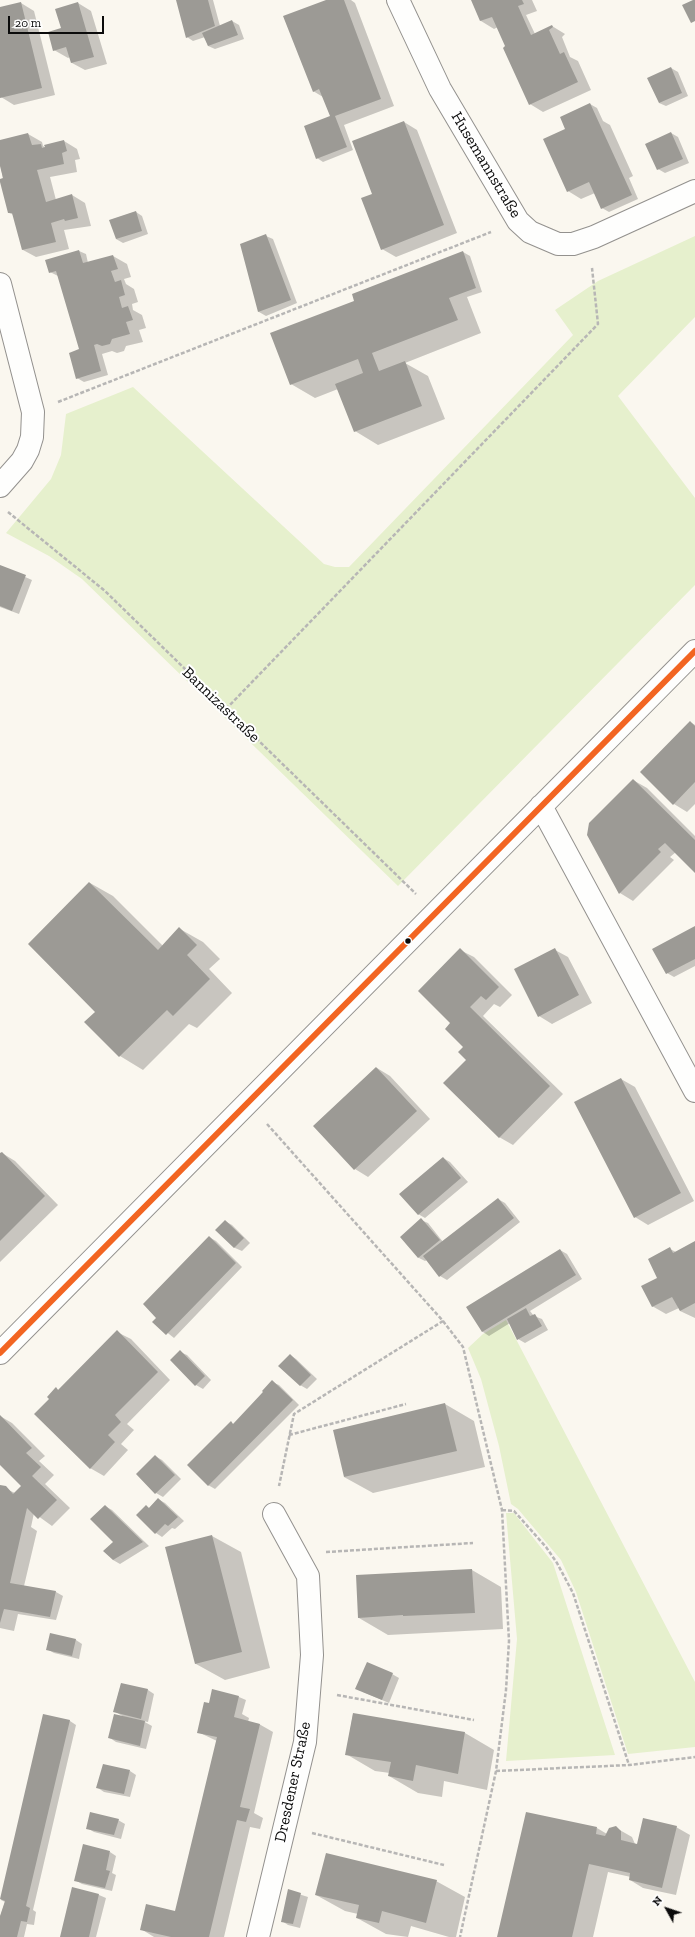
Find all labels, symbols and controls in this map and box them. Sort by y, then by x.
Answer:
scale bar [10,8,106,34]
text: 20 m [15,16,41,30]
street label: Husemannstraße [447,108,525,222]
street label: Bannizastraße [178,663,264,747]
unlabelled marker [403,936,413,946]
street label: Dresdener Straße [271,1720,315,1844]
north arrow [647,1889,687,1929]
text: N [650,1894,665,1908]

